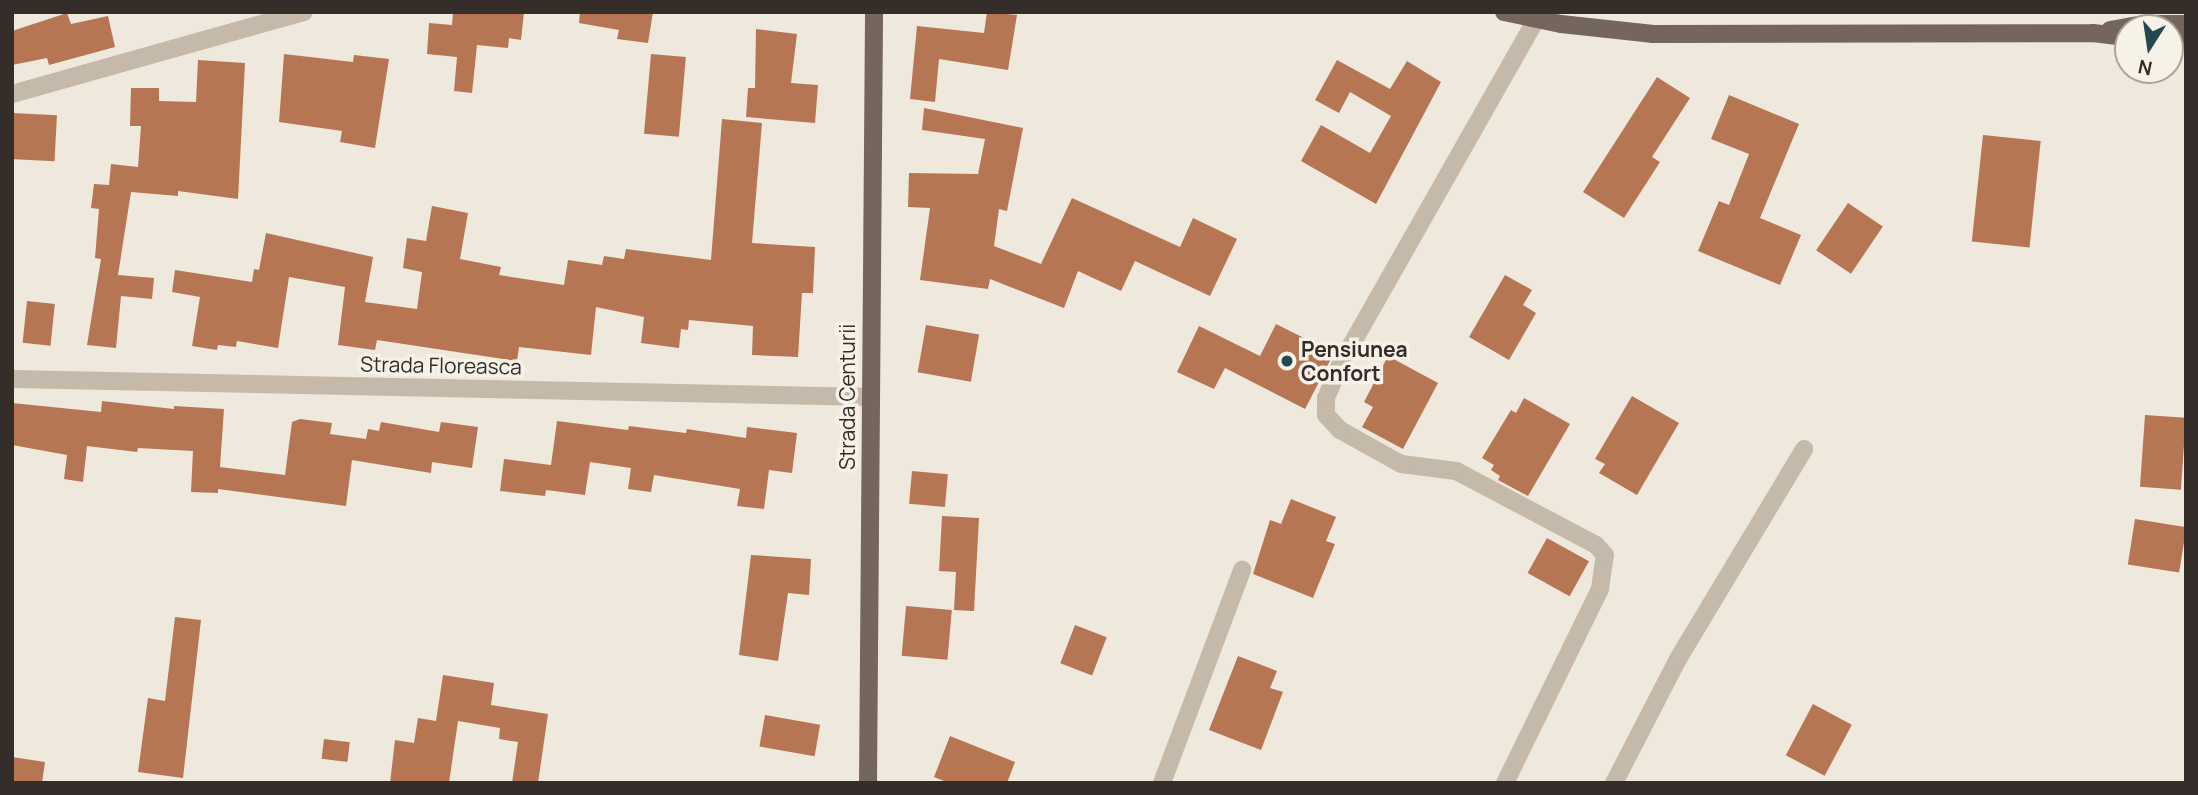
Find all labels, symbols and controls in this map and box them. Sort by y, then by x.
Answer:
north arrow [2114,14,2184,84]
text: N [2136,53,2154,82]
street label: Strada Centurii [834,324,860,470]
place label: Pensiunea Confort [1301,336,1408,386]
street label: Strada Floreasca [360,351,522,379]
marker: Pensiunea Confort [1279,353,1295,369]

